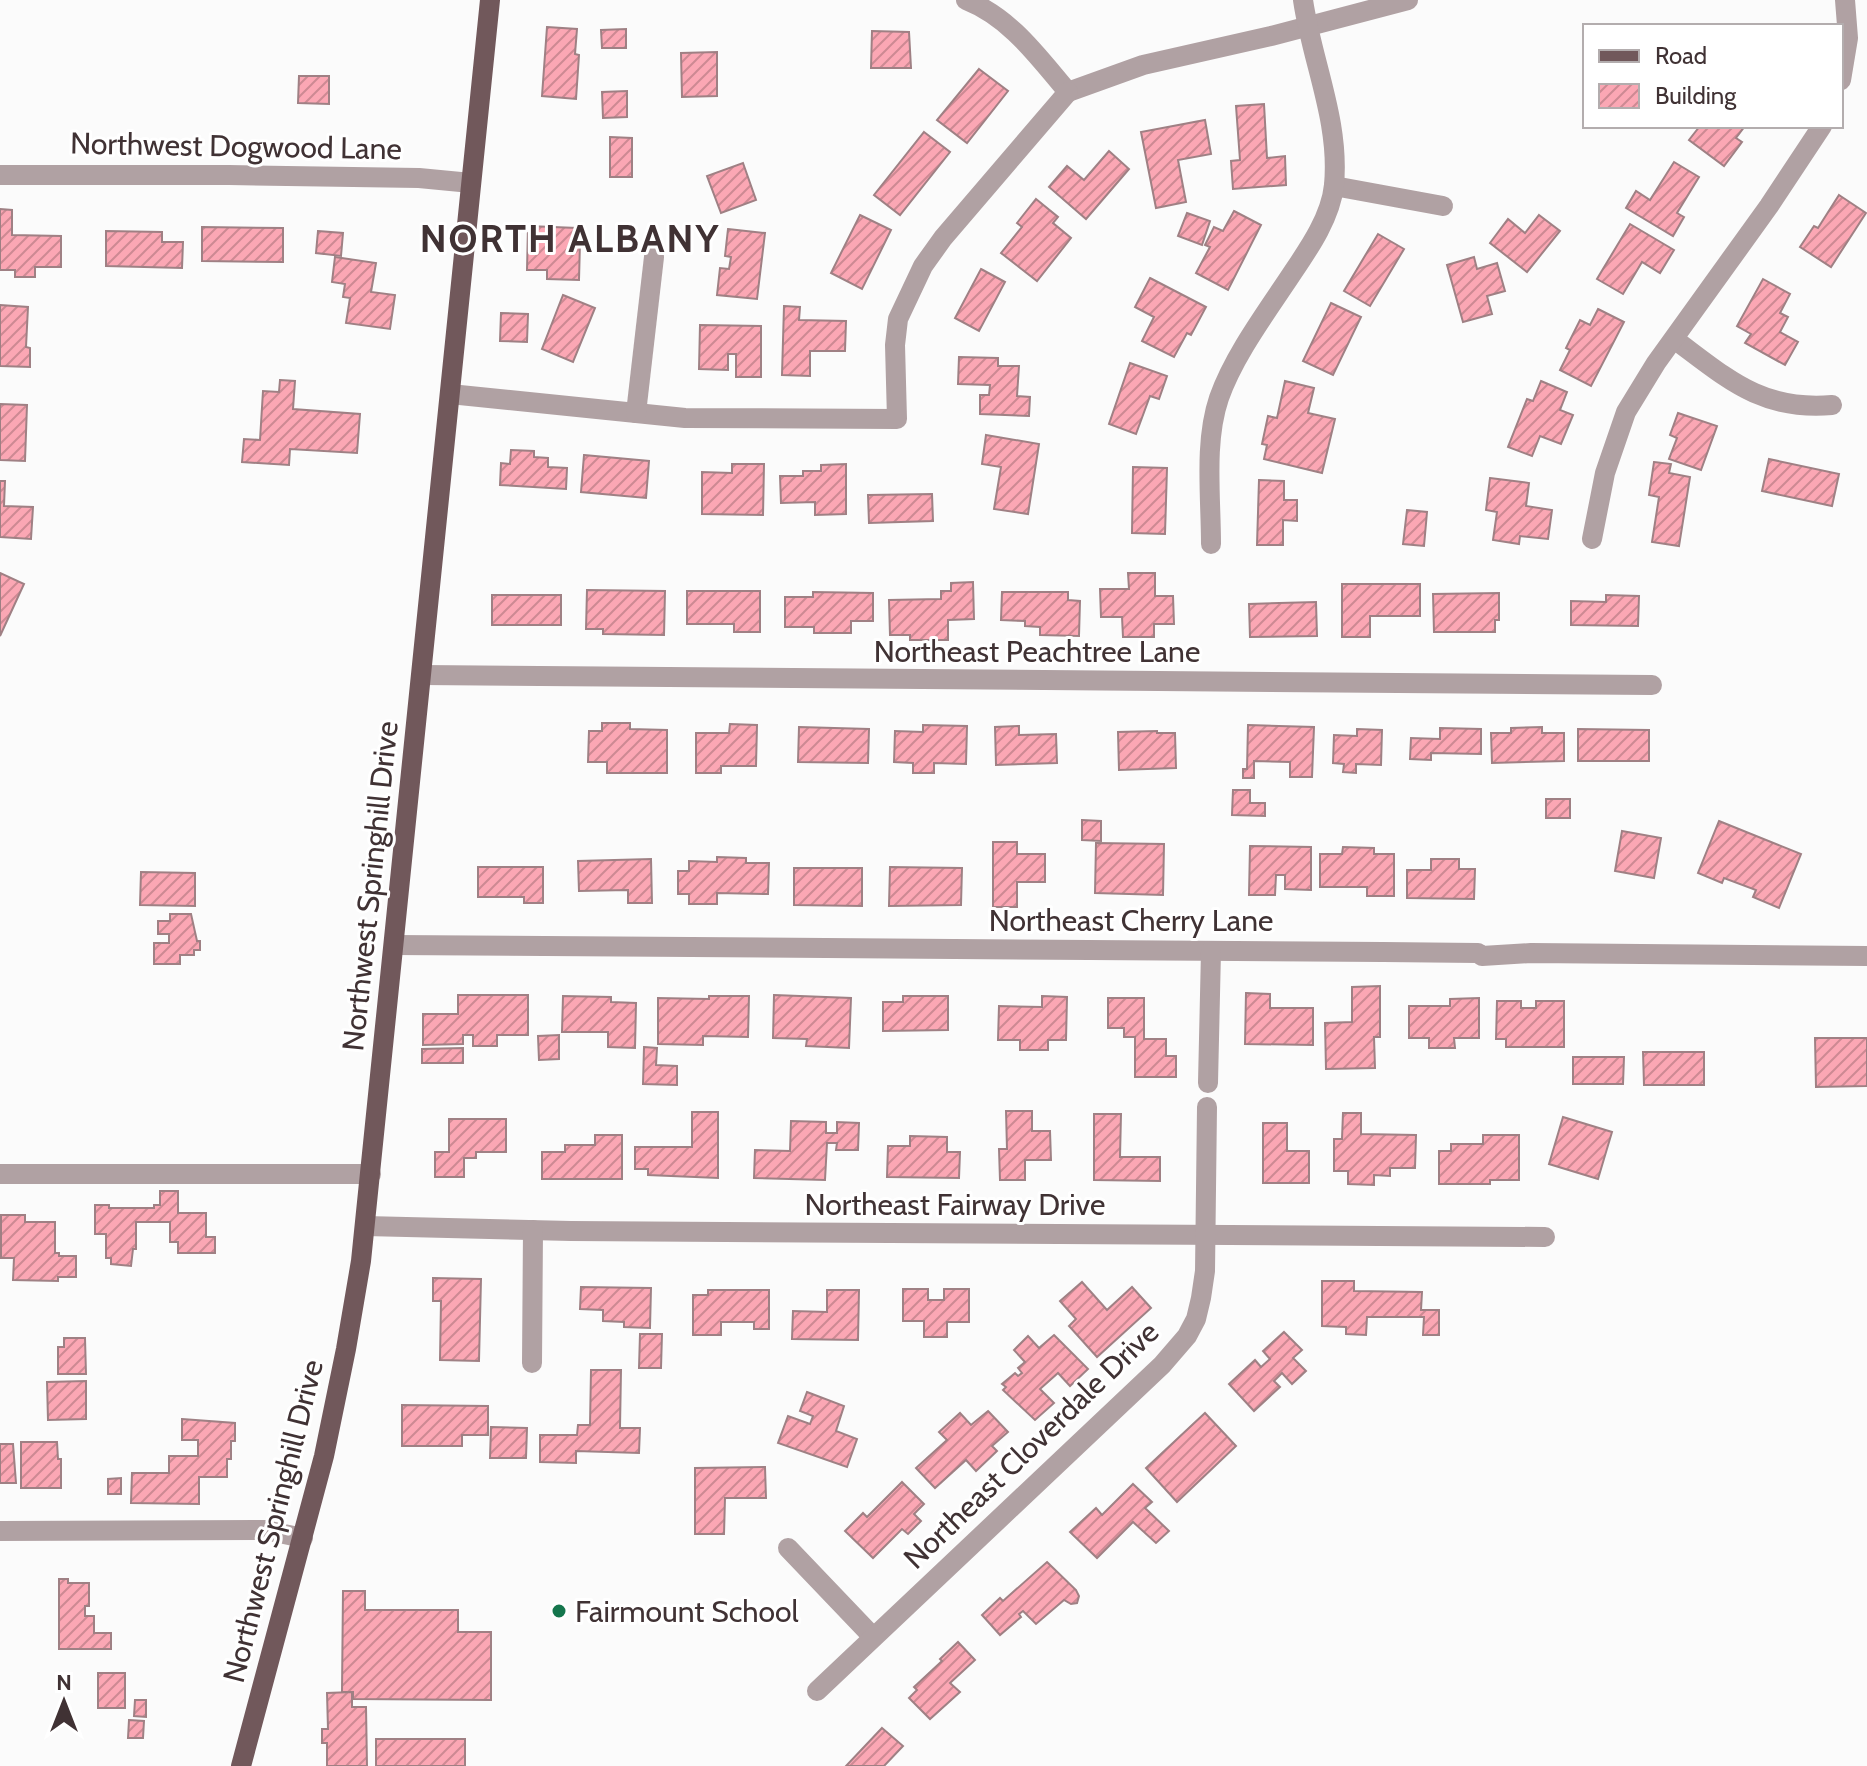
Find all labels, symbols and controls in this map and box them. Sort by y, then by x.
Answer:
legend [1583,24,1843,128]
text: Road [1655,41,1707,70]
text: Building [1655,81,1737,110]
street label: Northwest Dogwood Lane [70,125,402,167]
district label: NORTH ALBANY [420,215,720,262]
street label: Northeast Peachtree Lane [874,633,1200,670]
street label: Northwest Springhill Drive [334,719,406,1053]
street label: Northeast Cherry Lane [989,902,1273,939]
street label: Northeast Fairway Drive [805,1186,1105,1223]
street label: Northeast Cloverdale Drive [896,1314,1166,1576]
street label: Northwest Springhill Drive [215,1356,331,1686]
place label: Fairmount School [575,1593,799,1630]
marker: Fairmount School [550,1602,568,1620]
north arrow [24,1662,104,1742]
text: N [56,1669,72,1696]

